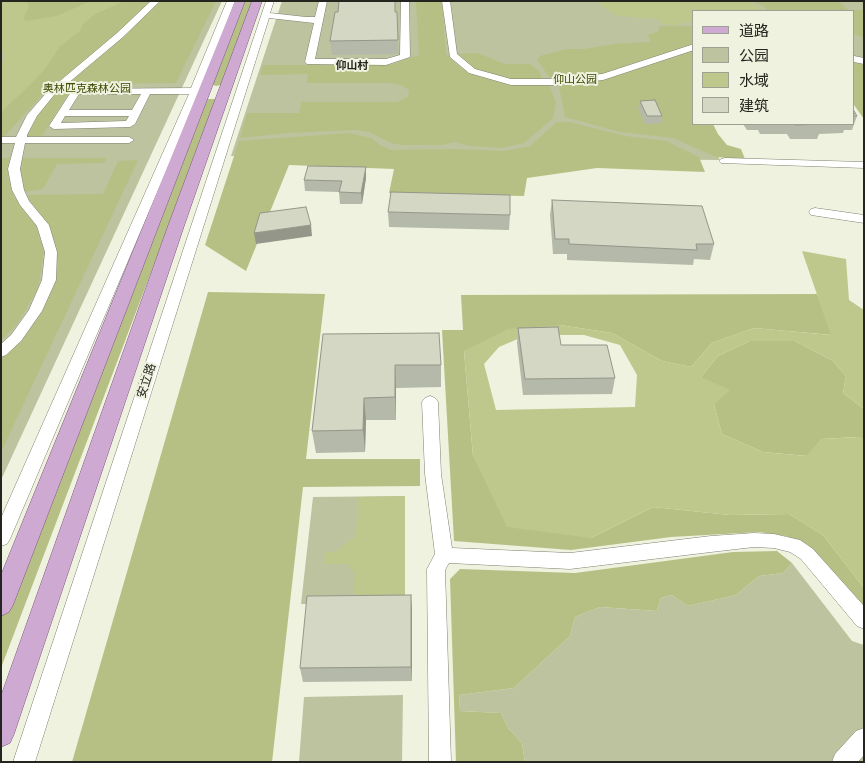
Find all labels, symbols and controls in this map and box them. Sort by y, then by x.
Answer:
legend [692,10,855,125]
text: 道路 [739,22,769,40]
text: 公园 [739,47,769,65]
district label: 仰山村 [336,59,368,73]
text: 水域 [739,72,769,90]
park label: 仰山公园 [553,73,597,87]
park label: 奥林匹克森林公园 [43,82,131,96]
text: 建筑 [739,97,769,115]
street label: 安立路 [135,362,159,400]

